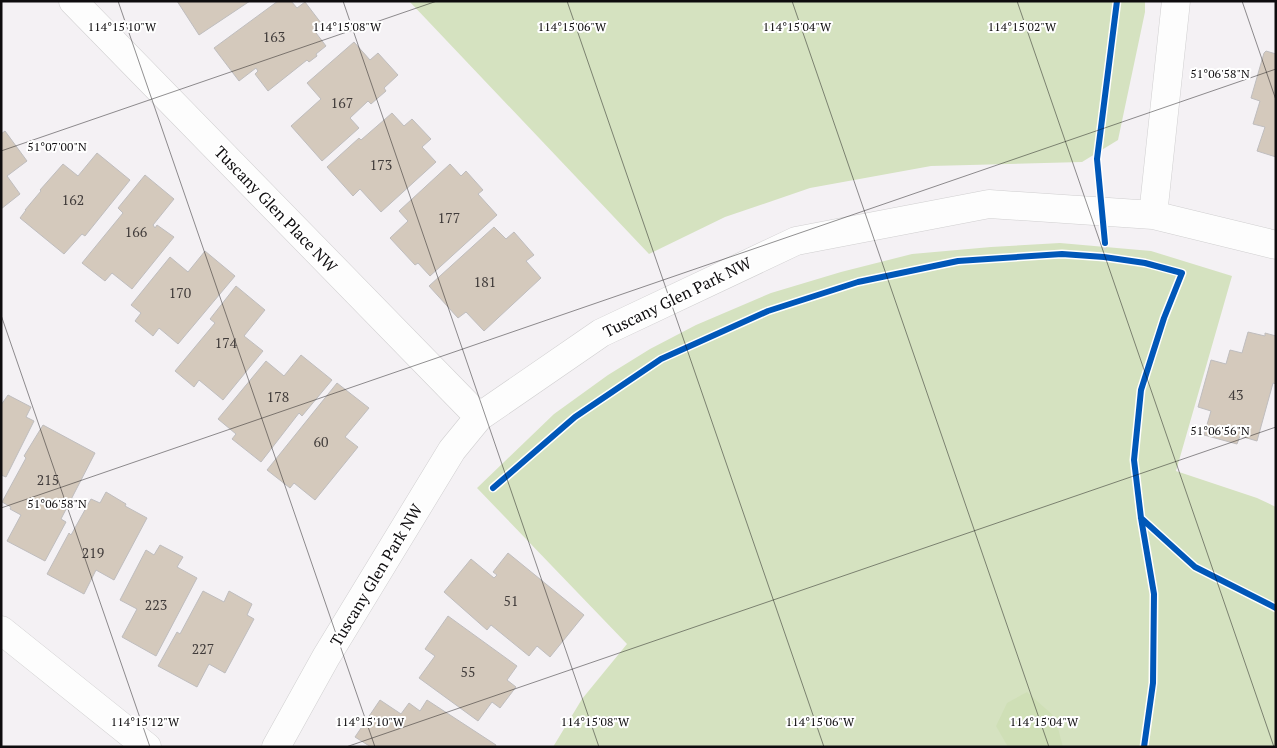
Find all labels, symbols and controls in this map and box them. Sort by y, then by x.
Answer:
text: 114°15'10"W [88,19,157,34]
text: 114°15'08"W [313,19,382,34]
text: 114°15'06"W [538,19,607,34]
text: 114°15'04"W [763,19,832,34]
text: 114°15'02"W [988,19,1057,34]
house number: 163 [263,27,285,46]
text: 51°06'58"N [1190,66,1250,81]
house number: 167 [331,93,353,112]
text: 51°07'00"N [27,139,87,154]
street label: Tuscany Glen Place NW [210,141,342,277]
house number: 173 [370,155,392,174]
house number: 162 [62,190,84,209]
house number: 177 [438,208,460,227]
house number: 166 [125,222,148,241]
street label: Tuscany Glen Park NW [599,252,755,342]
house number: 181 [474,272,496,291]
house number: 170 [169,283,191,302]
house number: 174 [215,333,238,352]
house number: 43 [1229,385,1243,404]
house number: 178 [267,387,289,406]
text: 51°06'56"N [1190,423,1250,438]
house number: 60 [314,432,328,451]
house number: 215 [37,470,59,489]
text: 51°06'58"N [27,496,87,511]
street label: Tuscany Glen Park NW [325,500,427,650]
house number: 219 [82,543,104,562]
house number: 51 [504,591,518,610]
house number: 223 [145,595,167,614]
house number: 227 [192,639,214,658]
house number: 55 [461,662,475,681]
text: 114°15'12"W [111,714,180,729]
text: 114°15'10"W [336,714,405,729]
text: 114°15'08"W [561,714,630,729]
text: 114°15'06"W [786,714,855,729]
text: 114°15'04"W [1010,714,1079,729]

